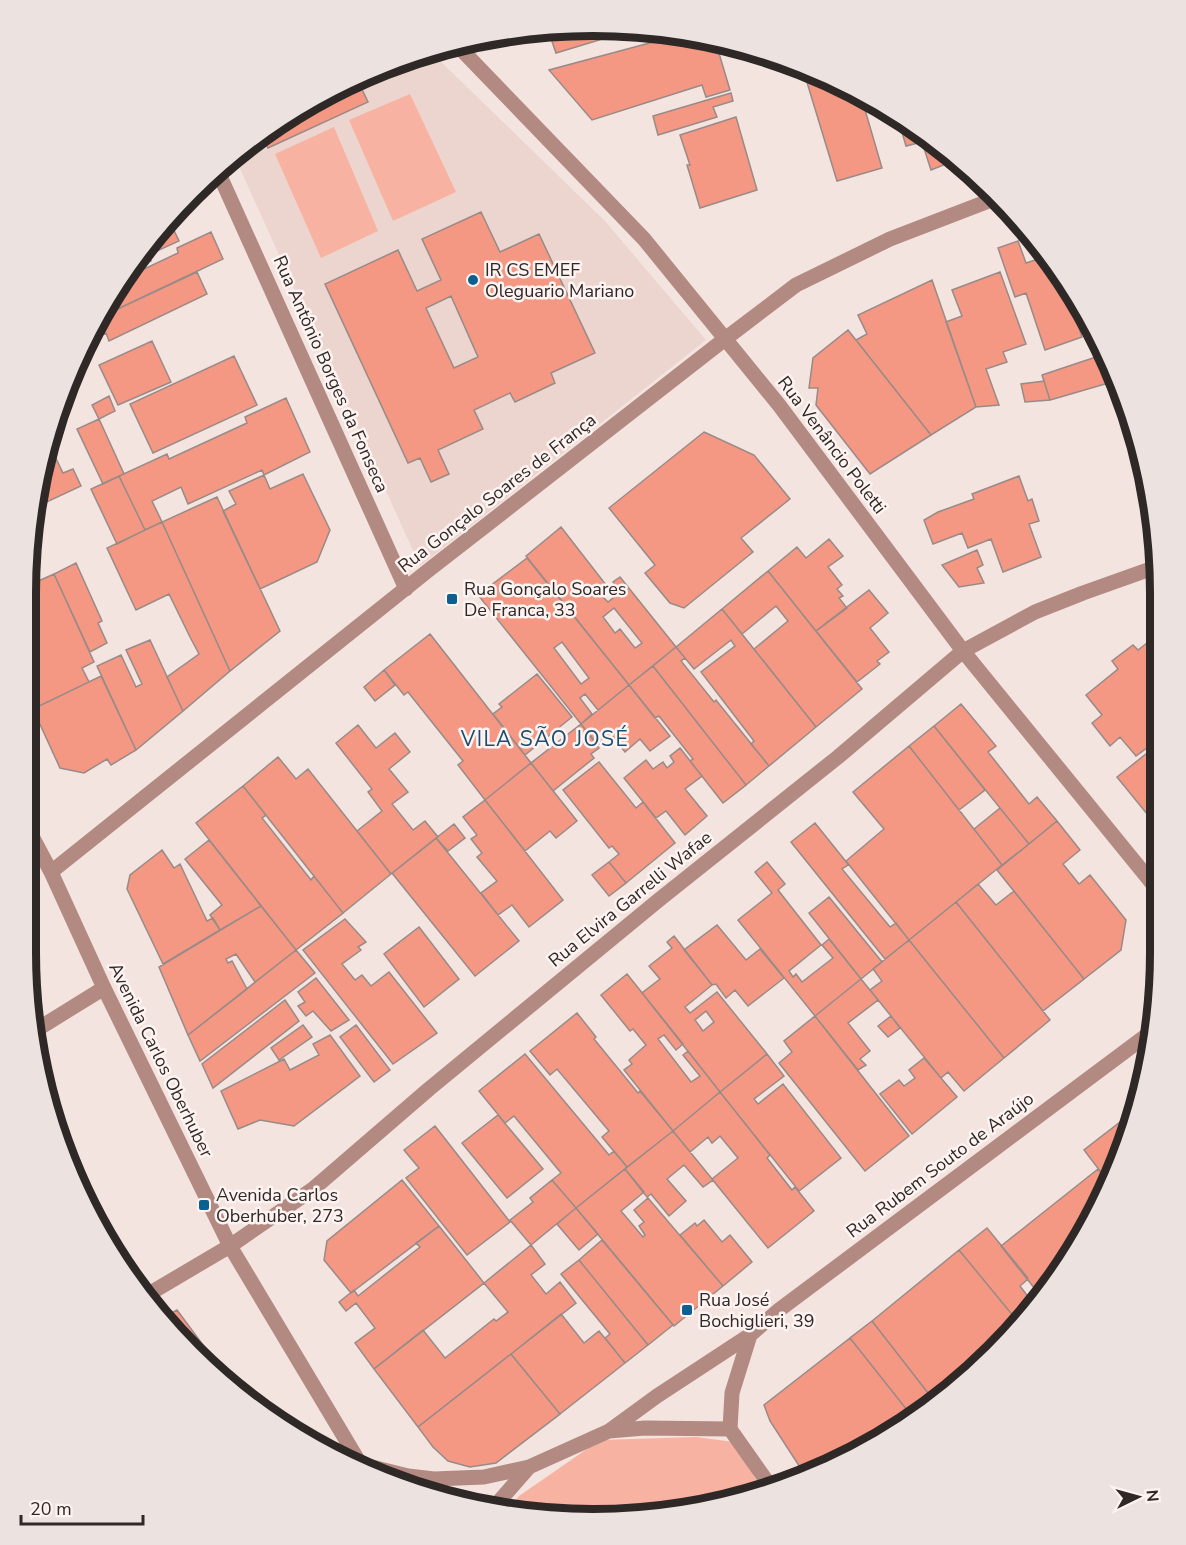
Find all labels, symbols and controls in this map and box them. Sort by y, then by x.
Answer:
street label: Rua Antônio Borges da Fonseca [268,252,394,496]
place label: IR CS EMEF Oleguario Mariano [485,258,634,303]
marker: IR CS EMEF Oleguario Mariano [466,273,480,287]
street label: Rua Venâncio Poletti [772,371,892,519]
street label: Rua Gonçalo Soares de França [393,408,601,578]
place label: Rua Gonçalo Soares De Franca, 33 [464,577,626,622]
marker: Rua Gonçalo Soares De Franca, 33 [445,592,459,606]
district label: VILA SÃO JOSÉ [460,725,629,753]
street label: Rua Elvira Garrelli Wafae [543,826,717,972]
street label: Avenida Carlos Oberhuber [103,959,219,1162]
street label: Rua Rubem Souto de Araújo [841,1087,1039,1243]
place label: Avenida Carlos Oberhuber, 273 [216,1183,344,1228]
marker: Avenida Carlos Oberhuber, 273 [197,1198,211,1212]
place label: Rua José Bochiglieri, 39 [699,1288,815,1333]
marker: Rua José Bochiglieri, 39 [680,1303,694,1317]
north arrow [1108,1467,1168,1527]
scale bar [21,1488,142,1526]
text: N [1140,1489,1163,1503]
text: 20 m [30,1497,72,1521]

